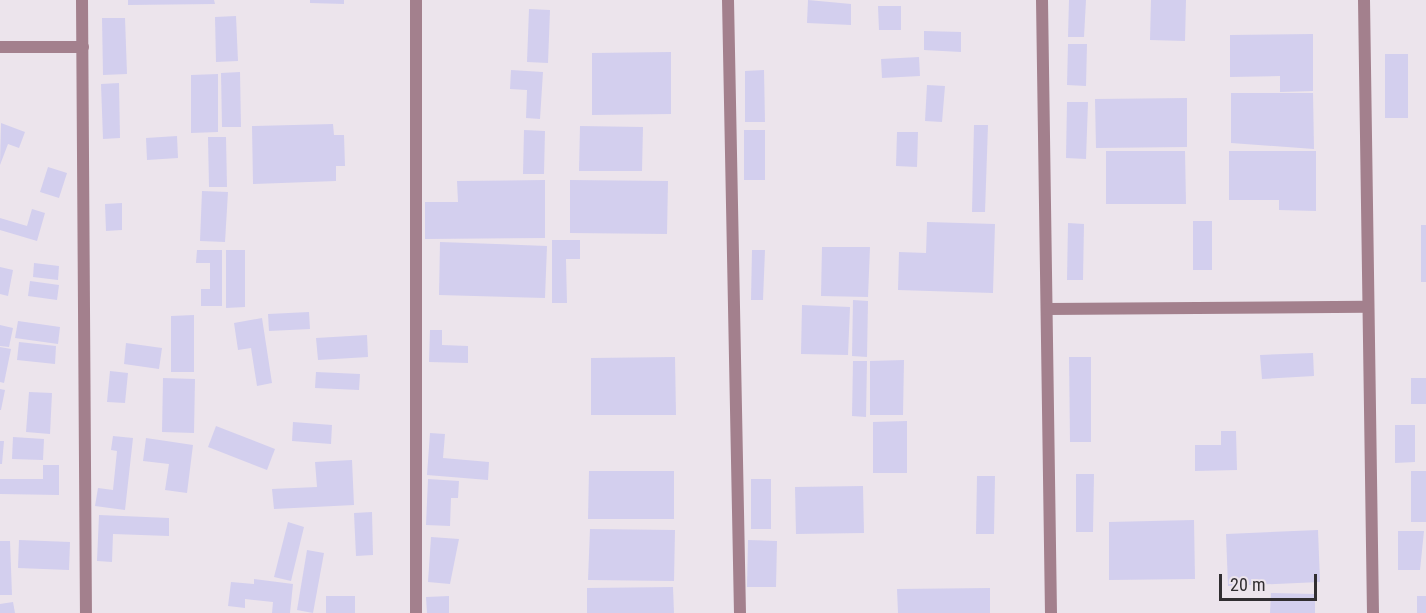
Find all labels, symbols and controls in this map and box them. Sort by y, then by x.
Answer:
scale bar [1222,562,1320,600]
text: 20 m [1230,574,1265,595]

